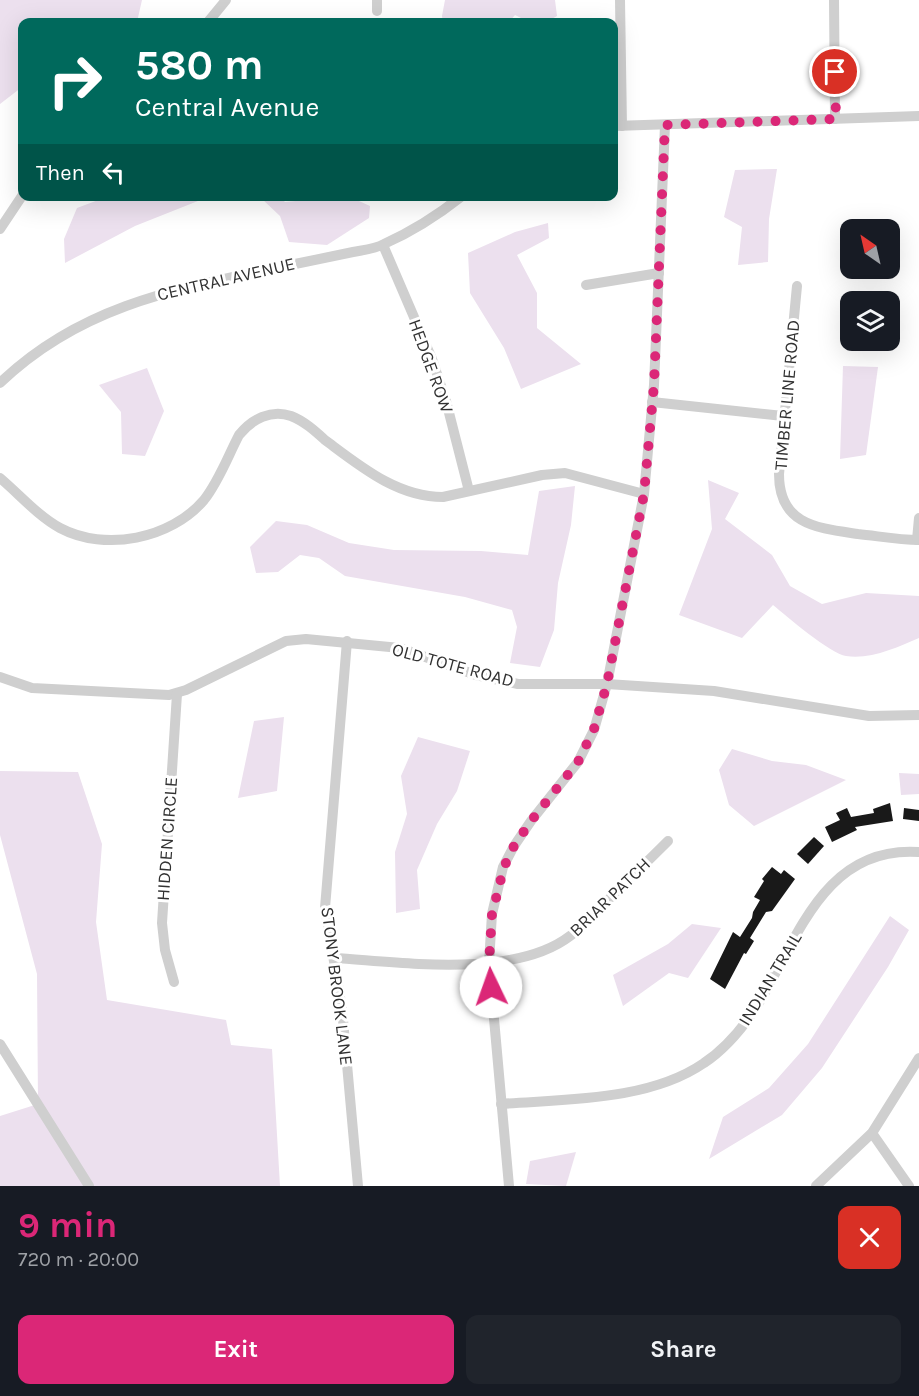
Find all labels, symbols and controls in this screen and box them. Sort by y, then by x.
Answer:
text: 580 m [135,40,264,90]
icon: right [36,42,114,120]
pin [809,46,860,97]
icon: arrive [818,55,851,88]
text: Central Avenue [135,91,319,123]
icon: left [97,156,130,189]
text: Then [36,160,85,186]
north arrow [840,219,900,279]
map controls [840,219,900,351]
street label: CENTRAL AVENUE [155,252,297,306]
button: layers [840,291,900,351]
street label: HEDGE ROW [404,316,458,416]
street label: TIMBER LINE ROAD [769,319,805,471]
street label: OLD TOTE ROAD [390,638,516,692]
street label: HIDDEN CIRCLE [152,776,182,902]
street label: BRIAR PATCH [565,853,655,941]
street label: STONY BROOK LANE [316,905,358,1067]
street label: INDIAN TRAIL [734,928,807,1030]
position arrow [459,955,523,1019]
text: 9 min [18,1204,117,1246]
button: close [838,1206,901,1269]
text: 720 m · 20:00 [18,1248,139,1271]
button: Exit [18,1315,454,1384]
button: Share [466,1315,901,1384]

